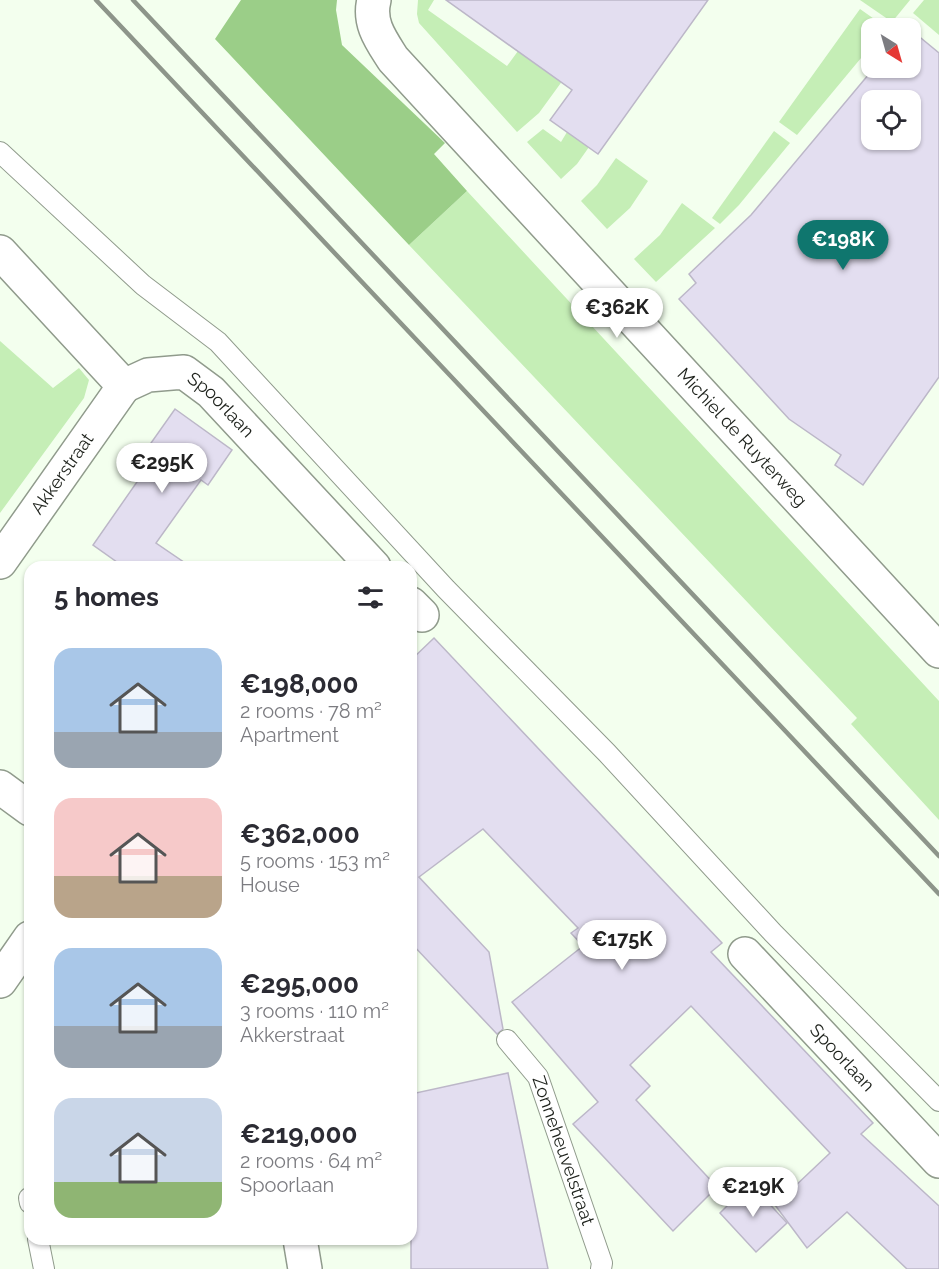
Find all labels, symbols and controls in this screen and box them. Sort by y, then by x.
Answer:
north arrow [861,18,921,78]
map controls [861,18,921,150]
button: locate [861,90,921,150]
pin: €198K [801,220,885,271]
text: €198K [811,227,875,251]
pin: €362K [575,288,659,339]
text: €362K [585,295,649,319]
street label: Michiel de Ruyterweg [673,364,811,511]
street label: Spoorlaan [184,367,259,441]
street label: Akkerstraat [26,429,98,518]
pin: €295K [120,443,204,494]
text: €295K [130,450,194,474]
icon: filters [354,581,387,614]
text: 5 homes [54,582,159,612]
text: €198,000 [240,669,359,699]
icon: home [102,672,174,744]
text: 2 rooms · 78 m² [240,699,382,723]
text: Apartment [240,723,339,747]
text: €362,000 [240,819,360,849]
icon: home [102,822,174,894]
text: 5 rooms · 153 m² [240,849,390,873]
text: House [240,873,300,897]
pin: €175K [580,920,664,971]
text: €175K [591,927,653,951]
text: €295,000 [240,969,359,999]
icon: home [102,972,174,1044]
text: 3 rooms · 110 m² [240,999,389,1023]
street label: Spoorlaan [806,1019,879,1095]
text: Akkerstraat [240,1023,345,1047]
street label: Zonneheuvelstraat [528,1073,599,1228]
text: €219,000 [240,1119,358,1149]
icon: home [102,1122,174,1194]
text: 2 rooms · 64 m² [240,1149,382,1173]
pin: €219K [711,1167,795,1218]
text: Spoorlaan [240,1173,334,1197]
text: €219K [722,1174,784,1198]

